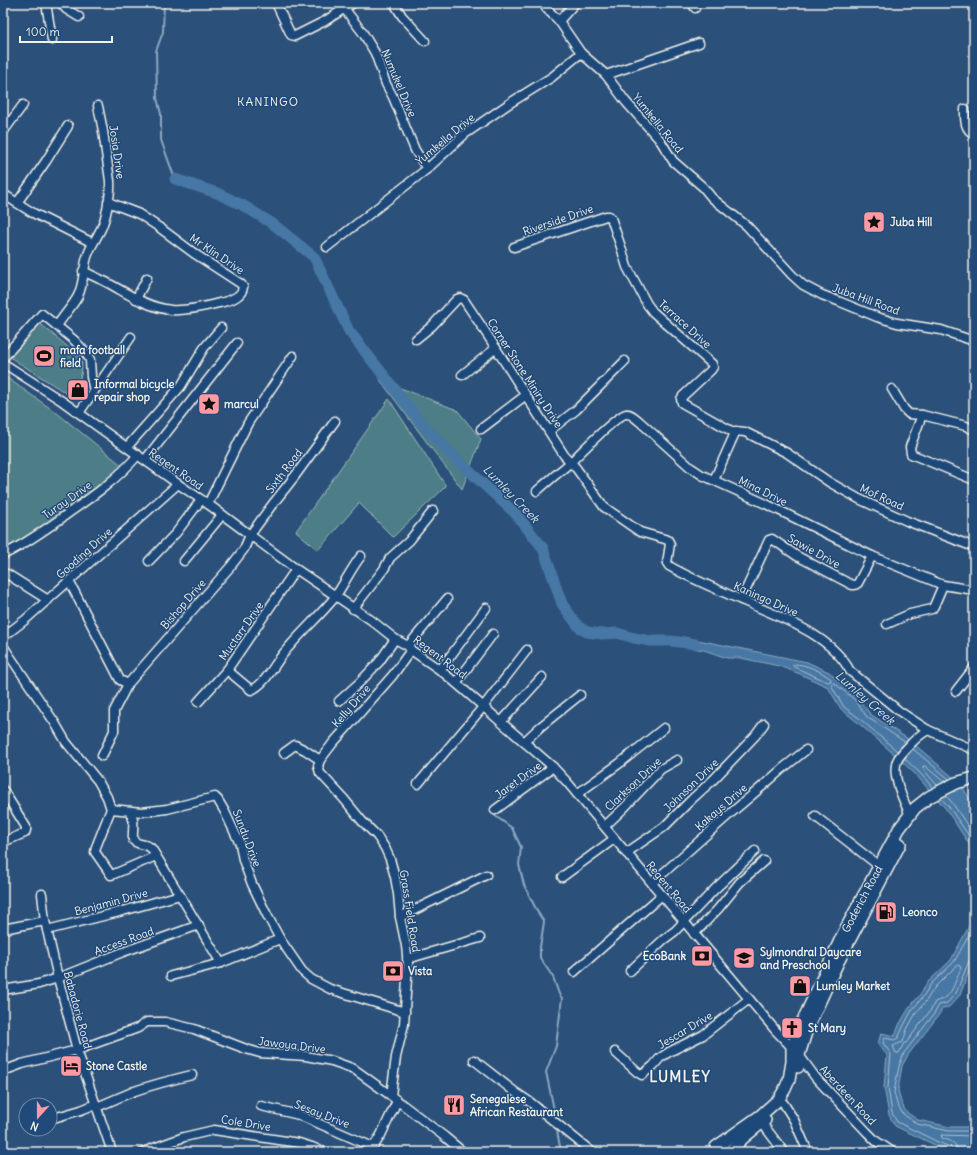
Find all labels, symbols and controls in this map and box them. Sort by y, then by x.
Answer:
scale bar [20,18,112,44]
text: 100 m [26,24,60,39]
street label: Numukel Drive [378,47,420,119]
street label: Yumkella Road [630,90,687,156]
district label: KANINGO [237,94,299,109]
street label: Yumkella Drive [413,110,477,168]
street label: Josia Drive [106,124,128,180]
street label: Riverside Drive [521,201,595,239]
place icon: Juba Hill [861,209,887,235]
place label: Juba Hill [890,215,932,229]
street label: Mr Klin Drive [187,231,247,277]
street label: Juba Hill Road [830,280,902,318]
street label: Terrace Drive [656,297,714,351]
street label: Corner Stone Miniry Drive [484,316,566,430]
sports icon: mafa football field [31,343,57,369]
place label: mafa football field [59,343,125,370]
shop icon: Informal bicycle repair shop [65,377,91,403]
place label: Informal bicycle repair shop [94,377,175,405]
place icon: marcul [196,391,222,417]
place label: marcul [224,397,259,411]
street label: Regent Road [146,445,206,493]
street label: Sixth Road [263,445,306,496]
water label: Lumley Creek [480,462,543,526]
street label: Mina Drive [736,473,790,509]
street label: Turay Drive [40,478,94,522]
street label: Mof Road [858,481,907,513]
street label: Gooding Drive [53,524,115,582]
street label: Sawie Drive [785,531,843,571]
street label: Bishop Drive [157,576,209,632]
street label: Kaningo Drive [732,579,800,619]
street label: Muctarr Drive [216,599,266,663]
street label: Regent Road [411,632,470,682]
water label: Lumley Creek [832,668,899,728]
street label: Kelly Drive [329,682,373,730]
street label: Clarkson Drive [602,754,664,814]
street label: Johnson Drive [661,755,721,815]
street label: Jaret Drive [492,758,544,802]
street label: Kakays Drive [692,780,750,833]
street label: Sundu Drive [230,807,264,869]
street label: Regent Road [643,858,695,916]
street label: Goderich Road [839,863,886,935]
street label: Grass Field Road [397,869,424,954]
street label: Benjamin Drive [73,885,149,919]
fuel station icon: Leonco [873,899,899,925]
place label: Leonco [902,905,938,919]
street label: Access Road [92,924,156,958]
bank icon: EcoBank [689,943,715,969]
school or university icon: Sylmondral Daycare and Preschool [731,945,757,971]
place label: Sylmondral Daycare and Preschool [760,945,861,972]
place label: EcoBank [643,949,686,963]
bank icon: Vista [380,958,406,984]
place label: Vista [408,964,433,978]
street label: Babadorie Road [61,970,95,1051]
shop icon: Lumley Market [787,973,813,999]
place label: Lumley Market [816,979,890,994]
street label: Jescar Drive [655,1008,715,1052]
church icon: St Mary [779,1015,805,1041]
place label: St Mary [808,1021,846,1036]
street label: Jawoya Drive [257,1034,327,1056]
hotel icon: Stone Castle [58,1053,84,1079]
place label: Stone Castle [86,1059,147,1073]
street label: Aberdeen Road [817,1062,880,1128]
district label: LUMLEY [649,1067,711,1086]
restaurant icon: Senegalese African Restaurant [441,1092,467,1118]
place label: Senegalese African Restaurant [470,1092,563,1119]
north arrow [18,1097,58,1137]
street label: Sesay Drive [292,1097,352,1131]
street label: Cole Drive [220,1112,272,1134]
text: N [28,1118,40,1134]

